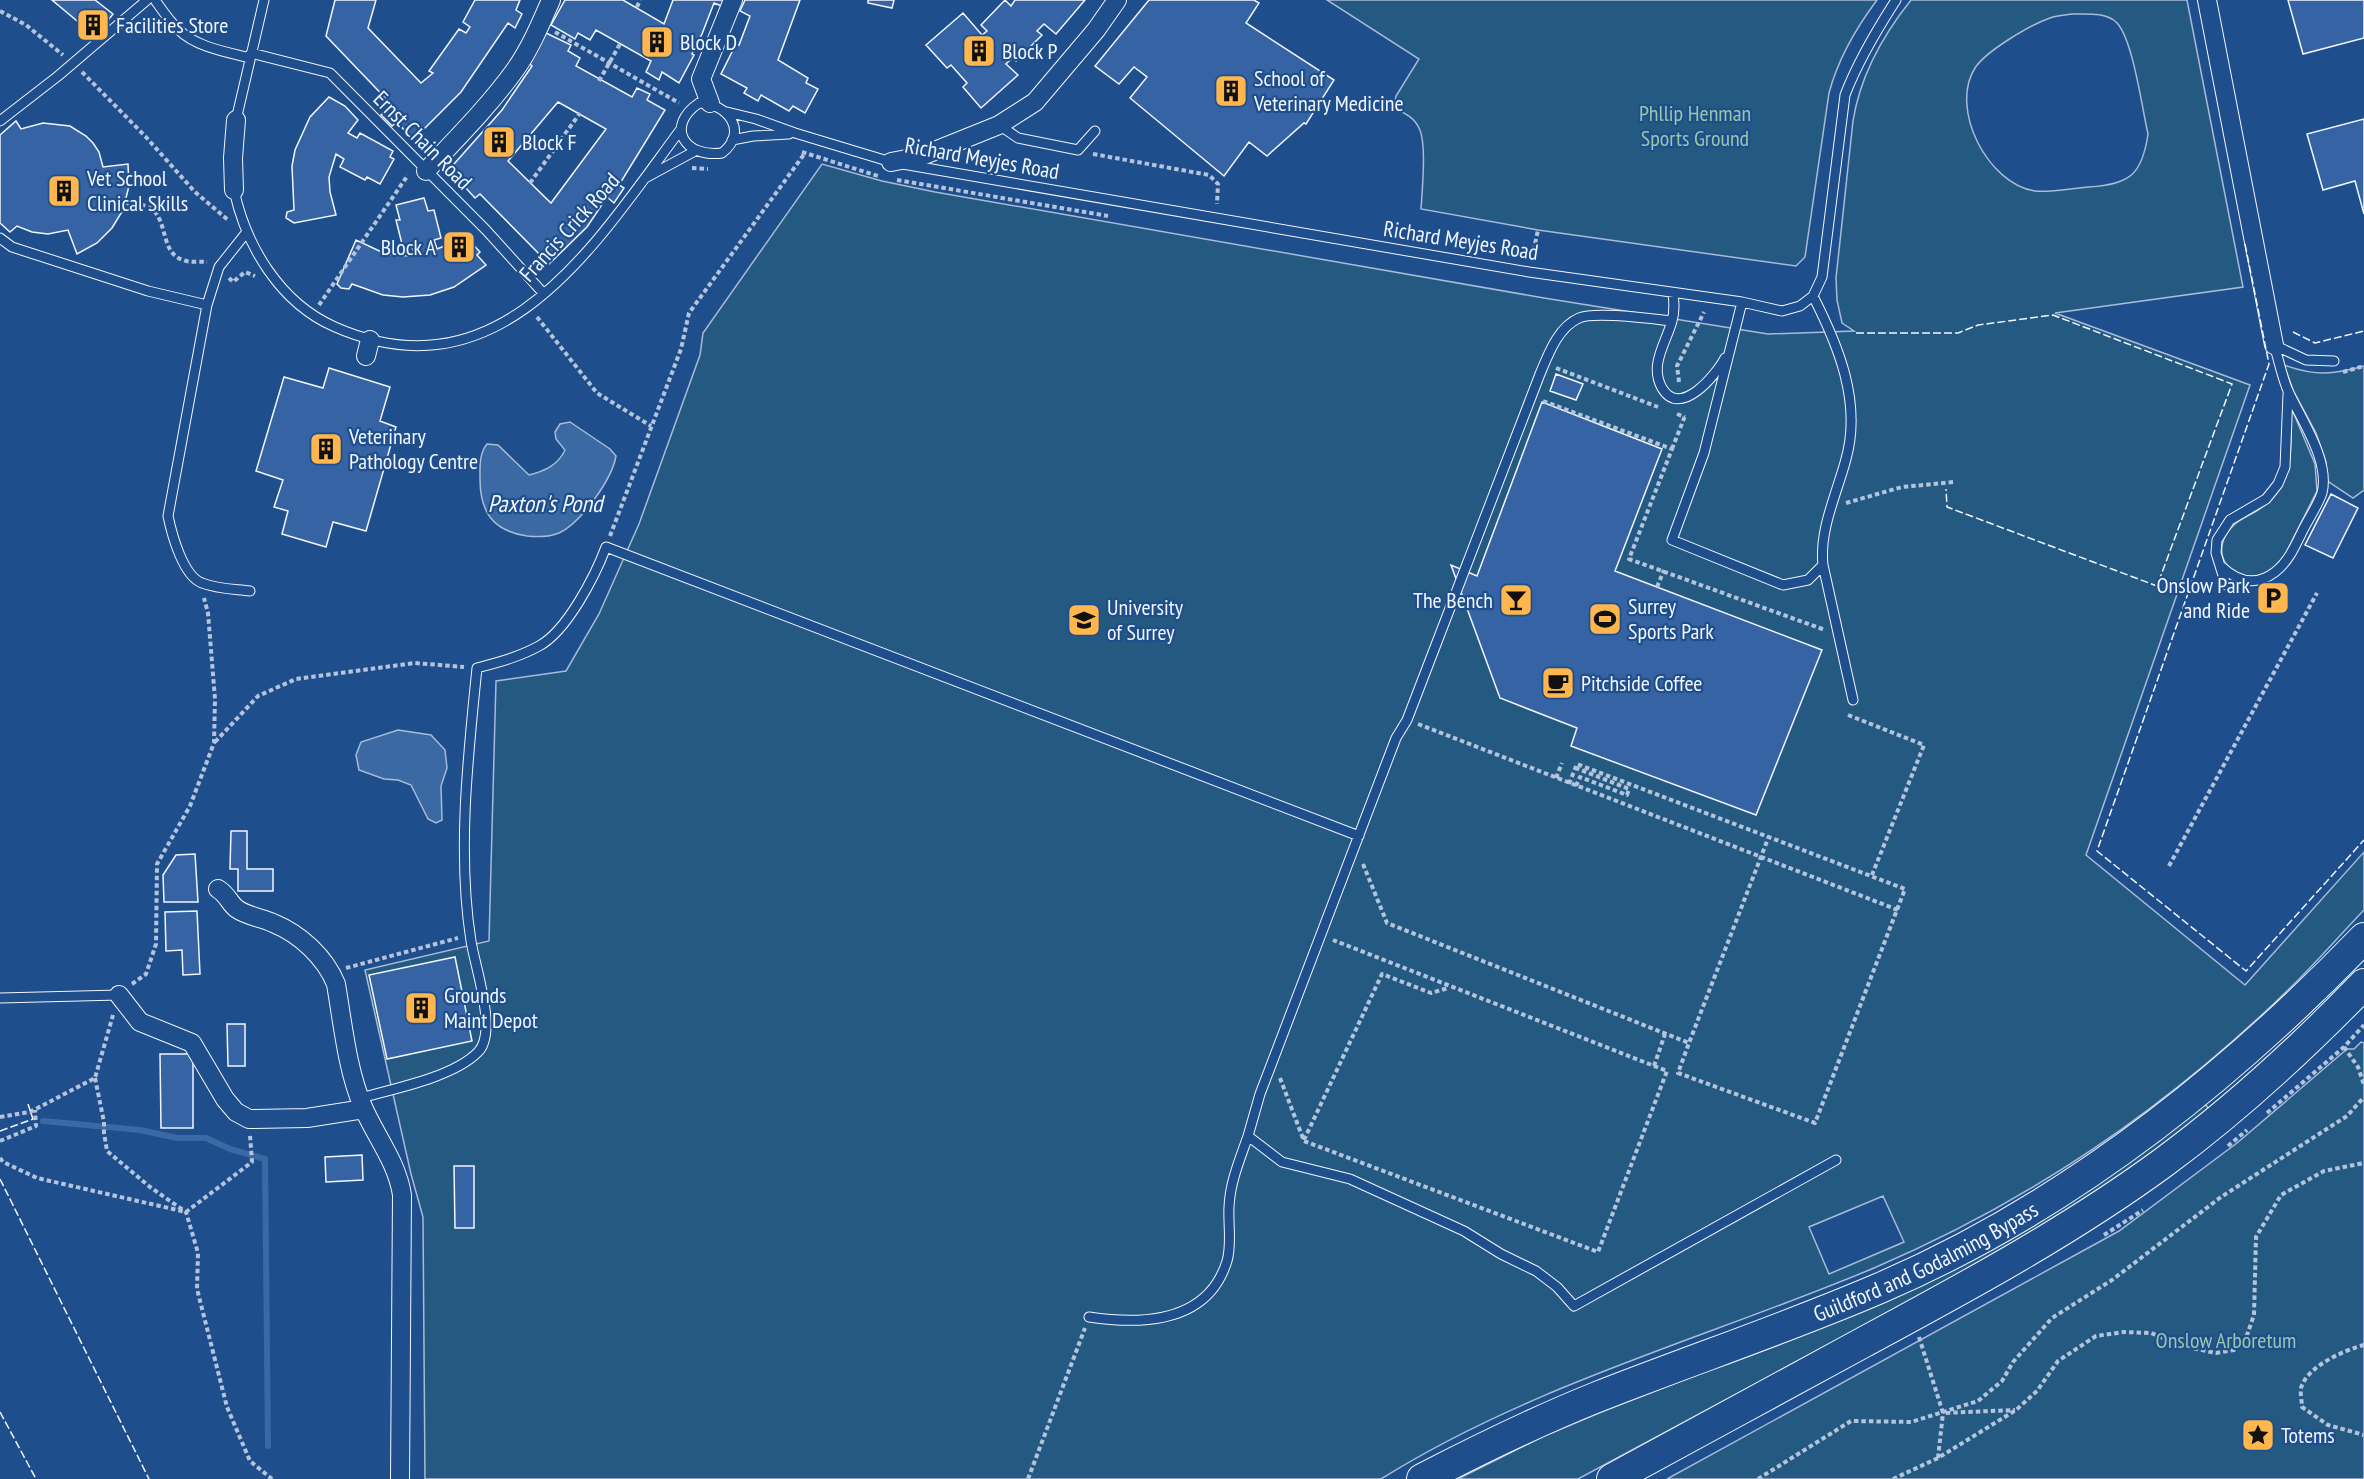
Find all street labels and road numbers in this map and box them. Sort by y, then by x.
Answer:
street label: Ernst Chain Road [368,85,478,195]
street label: Richard Meyjes Road [903,131,1061,185]
street label: Francis Crick Road [513,167,625,287]
street label: Richard Meyjes Road [1382,214,1540,266]
street label: Guildford and Godalming Bypass [1809,1195,2043,1328]

